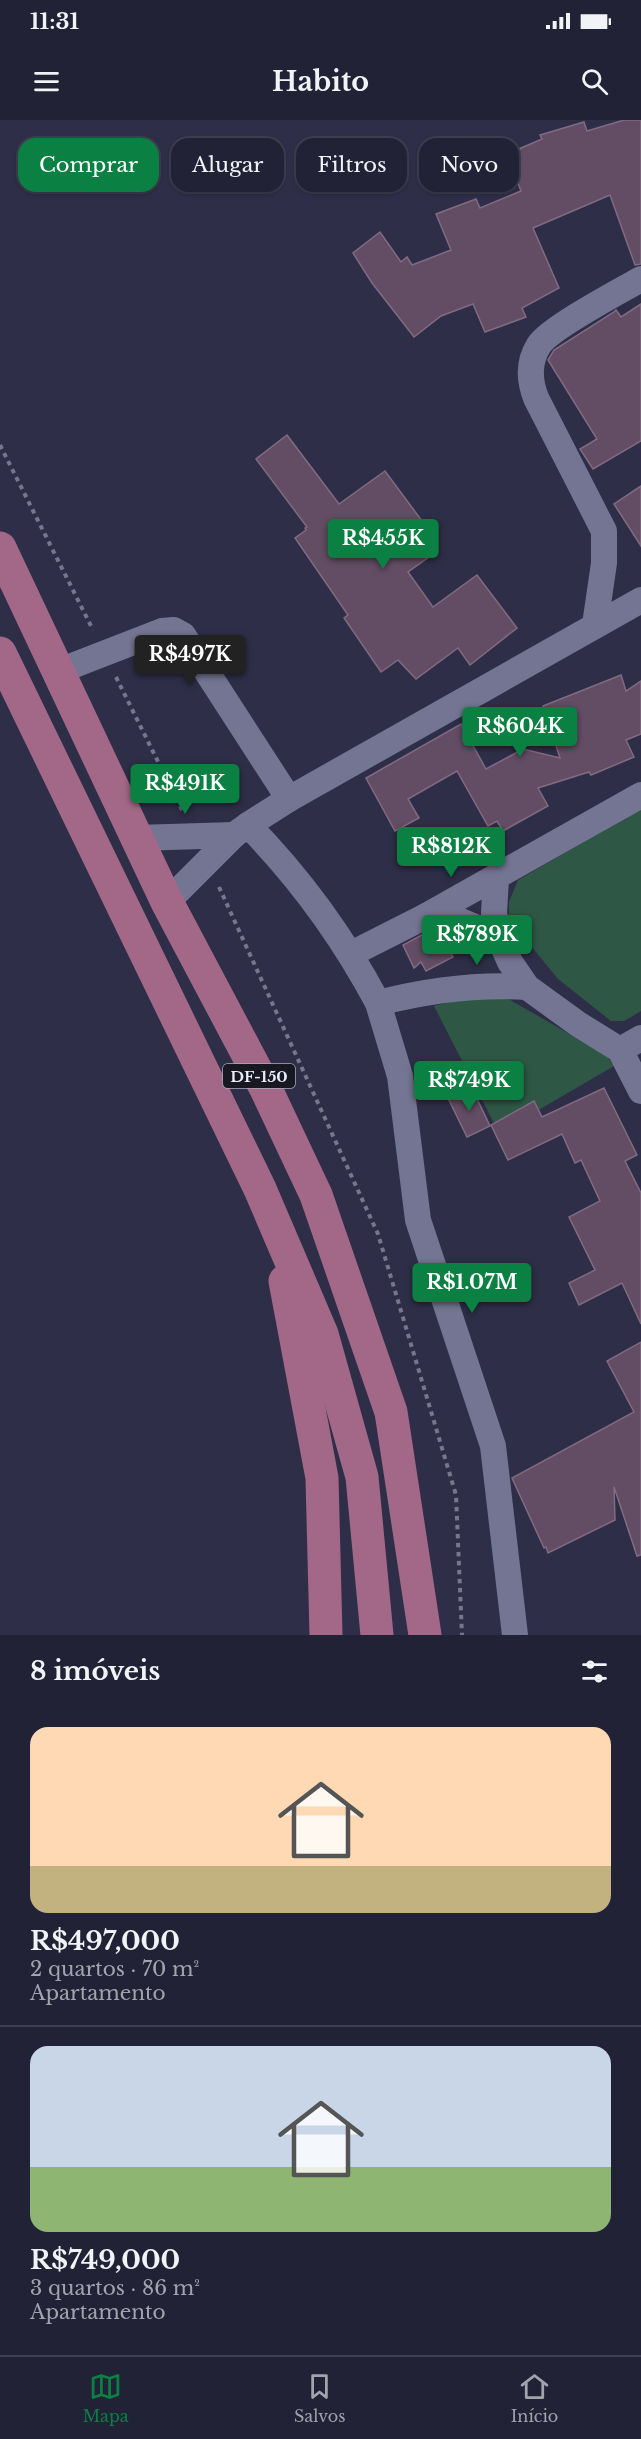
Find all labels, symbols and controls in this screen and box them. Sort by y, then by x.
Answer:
text: 11:31 [30,8,79,35]
icon: menu [30,65,63,98]
text: Habito [272,65,369,98]
icon: search [578,65,611,98]
chip: Comprar [18,138,159,192]
chip: Alugar [171,138,284,192]
chip: Filtros [296,138,407,192]
chip: Novo [419,138,519,192]
pin: R$455K [334,519,432,570]
text: R$455K [342,526,424,550]
pin: R$497K [141,635,239,686]
text: R$497K [149,642,231,666]
pin: R$604K [471,707,569,758]
text: R$604K [476,714,564,738]
pin: R$491K [136,764,234,815]
text: R$491K [144,771,226,795]
pin: R$812K [402,827,500,878]
text: R$812K [411,834,491,858]
pin: R$789K [428,915,526,966]
text: R$789K [436,922,518,946]
pin: R$749K [420,1061,518,1112]
road number: DF-150 [223,1064,295,1088]
text: R$749K [428,1068,510,1092]
pin: R$1.07M [417,1263,527,1314]
text: R$1.07M [426,1270,518,1294]
text: 8 imóveis [30,1655,160,1687]
icon: filters [578,1655,611,1688]
icon: home [267,1766,375,1874]
text: R$497,000 [30,1925,180,1957]
text: 2 quartos · 70 m² [30,1957,199,1981]
text: Apartamento [30,1981,166,2005]
icon: home [267,2085,375,2193]
text: R$749,000 [30,2244,180,2276]
text: 3 quartos · 86 m² [30,2276,200,2300]
text: Apartamento [30,2300,166,2324]
tab: Mapa [83,2370,129,2426]
tab: Salvos [294,2370,345,2426]
tab: Início [511,2370,558,2426]

